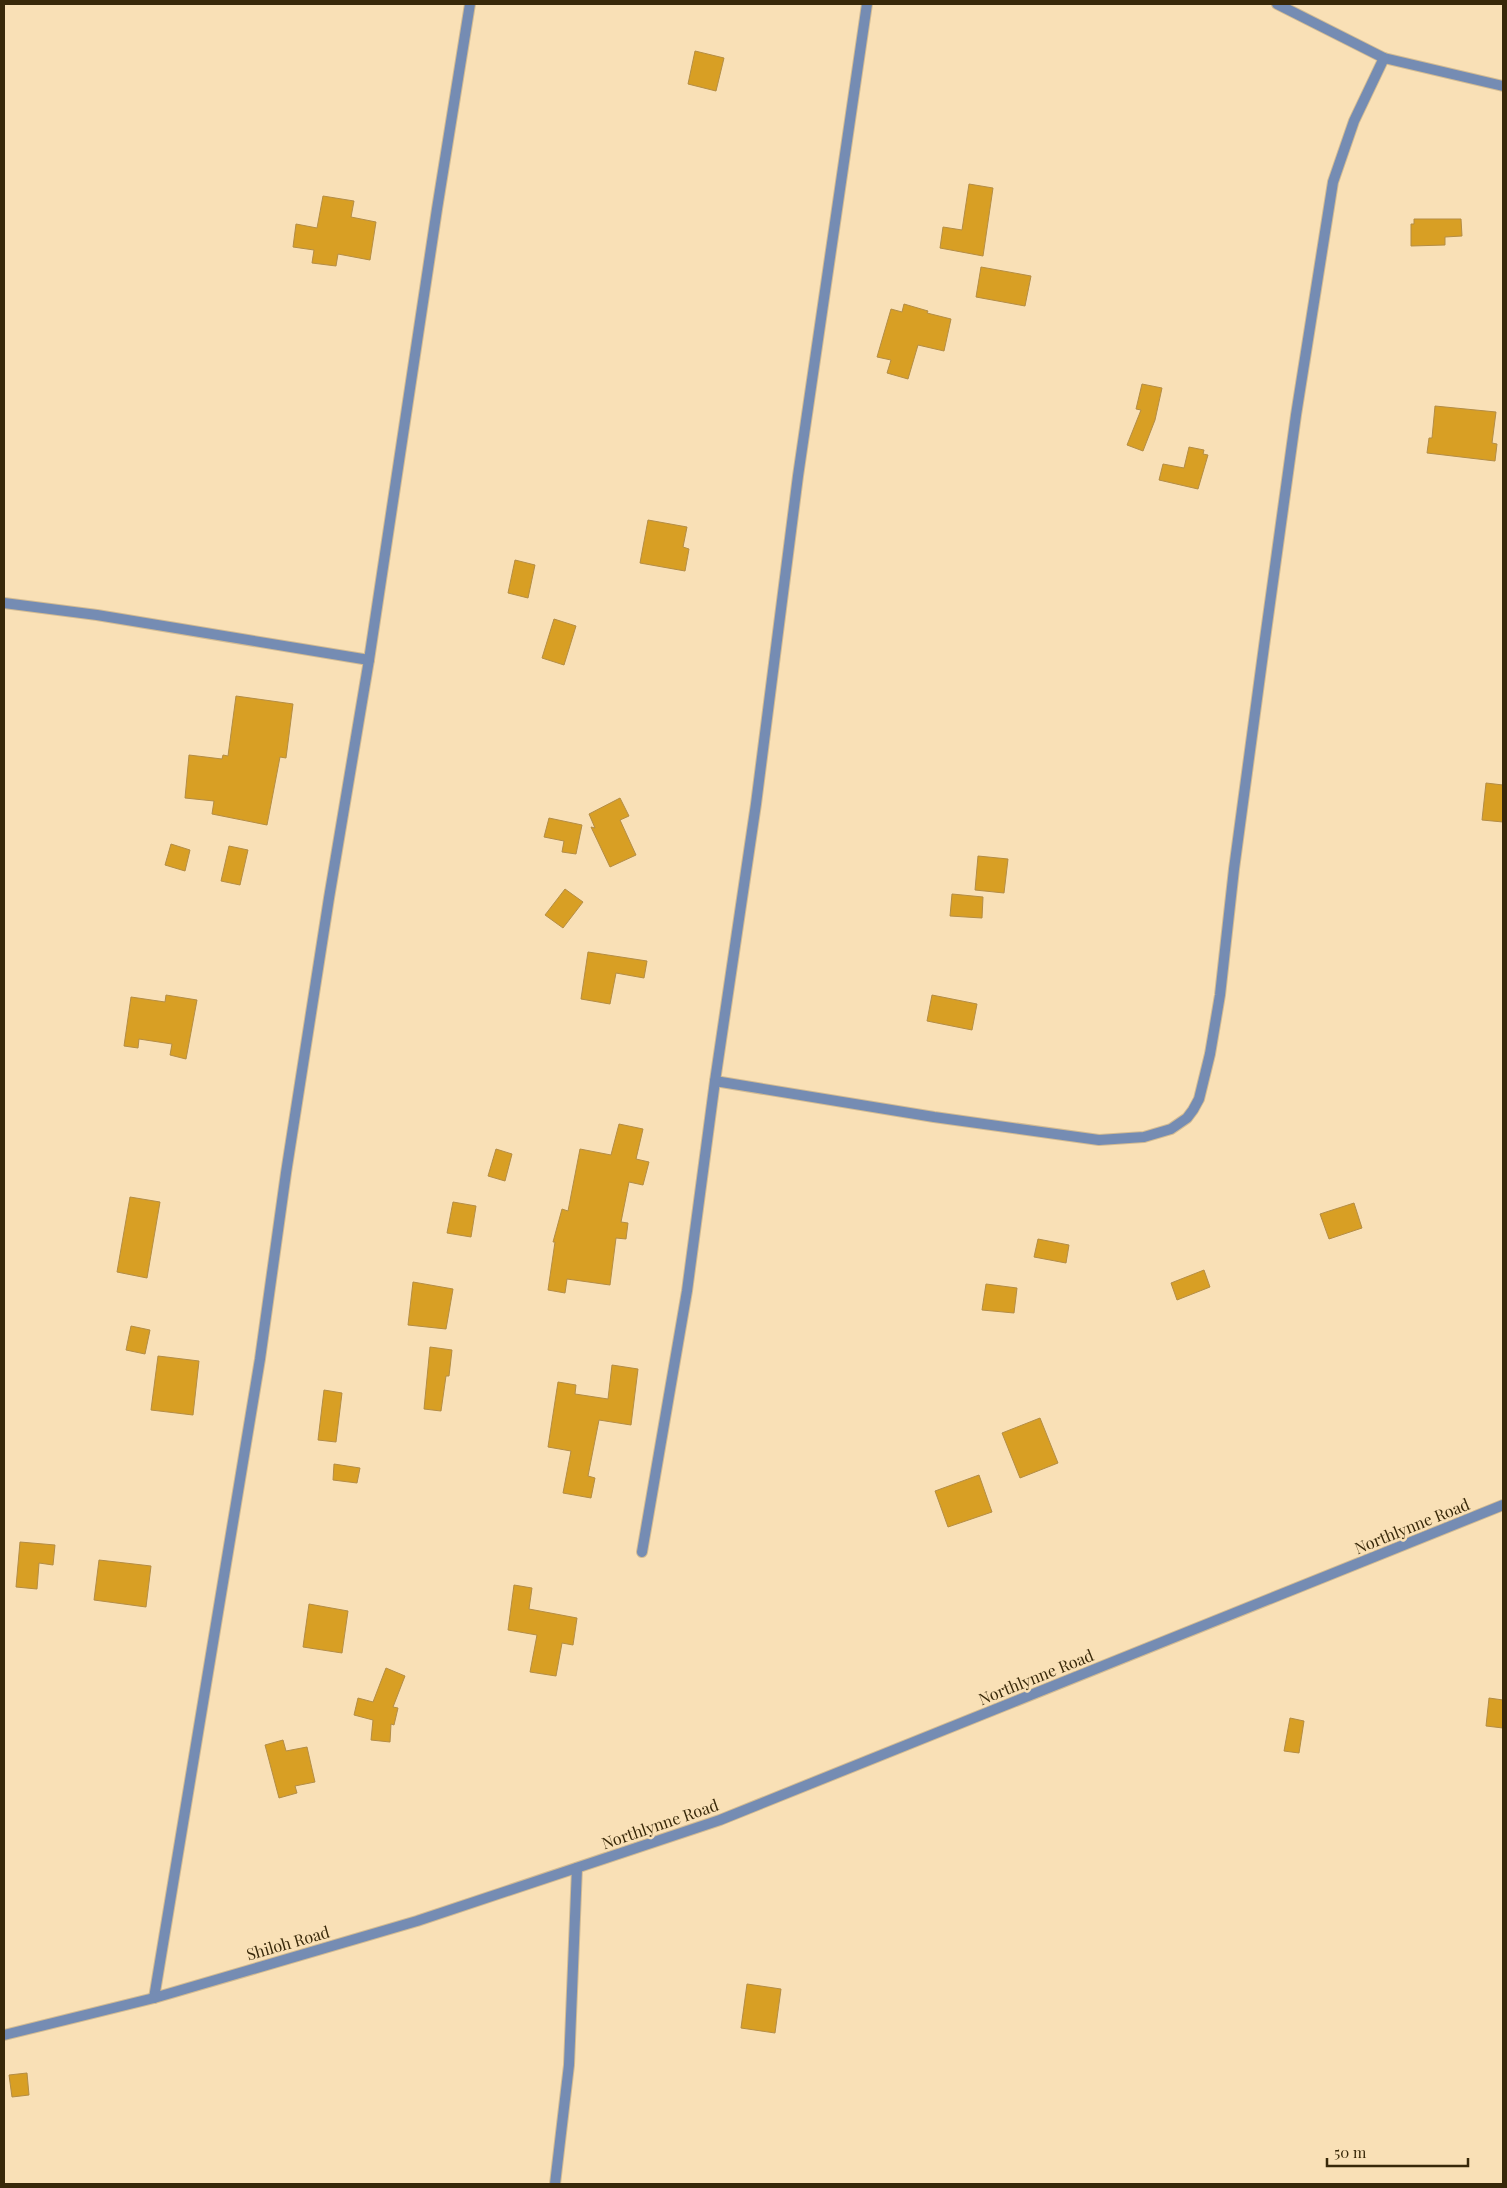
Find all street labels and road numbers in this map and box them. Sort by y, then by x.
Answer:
street label: Northlynne Road [1351,1493,1472,1558]
street label: Northlynne Road [975,1644,1096,1709]
street label: Northlynne Road [599,1794,721,1853]
street label: Shiloh Road [244,1921,332,1964]

